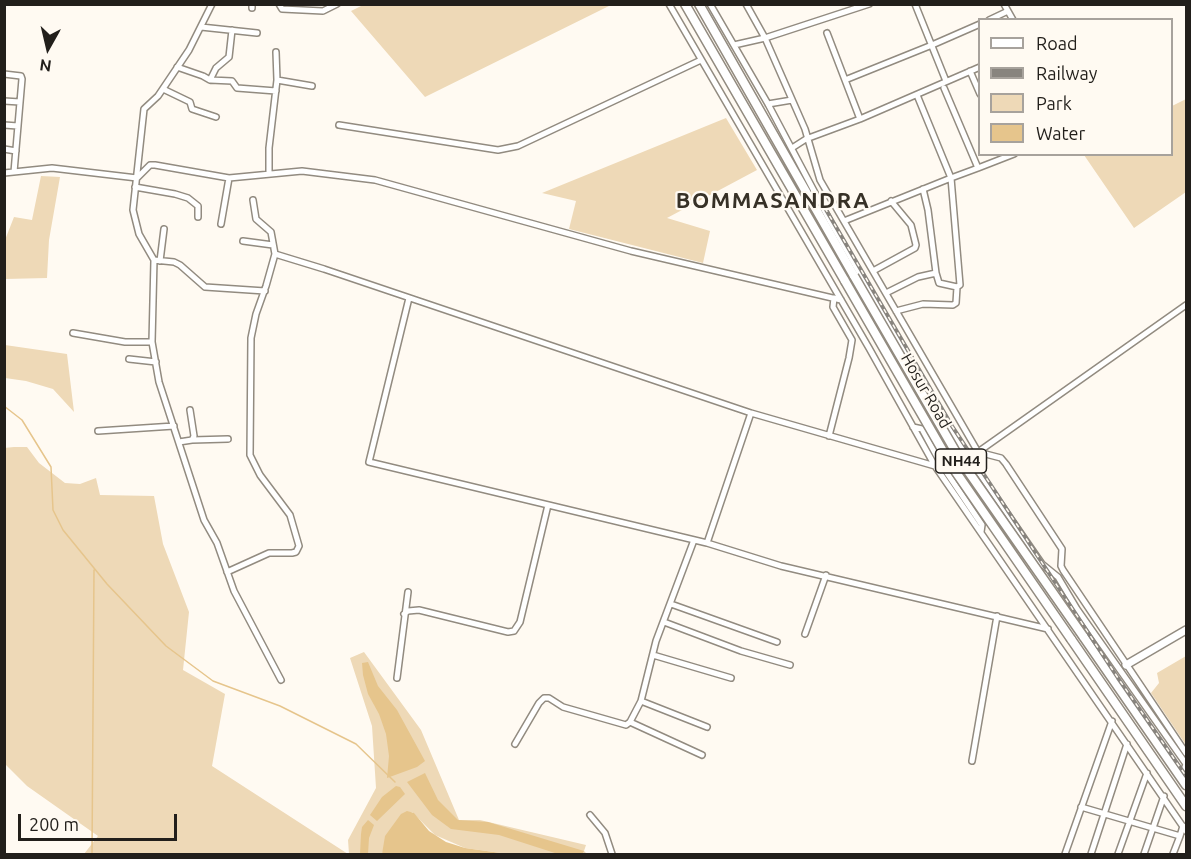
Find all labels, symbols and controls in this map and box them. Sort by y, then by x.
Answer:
north arrow [18,18,78,78]
legend [978,18,1173,156]
text: Road [1036,33,1078,53]
text: N [38,56,53,76]
text: Railway [1036,63,1097,83]
text: Park [1036,93,1072,113]
text: Water [1036,123,1085,143]
district label: BOMMASANDRA [676,188,870,214]
street label: Hosur Road [897,350,955,432]
road number: NH44 [936,449,986,473]
scale bar [21,802,180,840]
text: 200 m [29,814,79,834]

